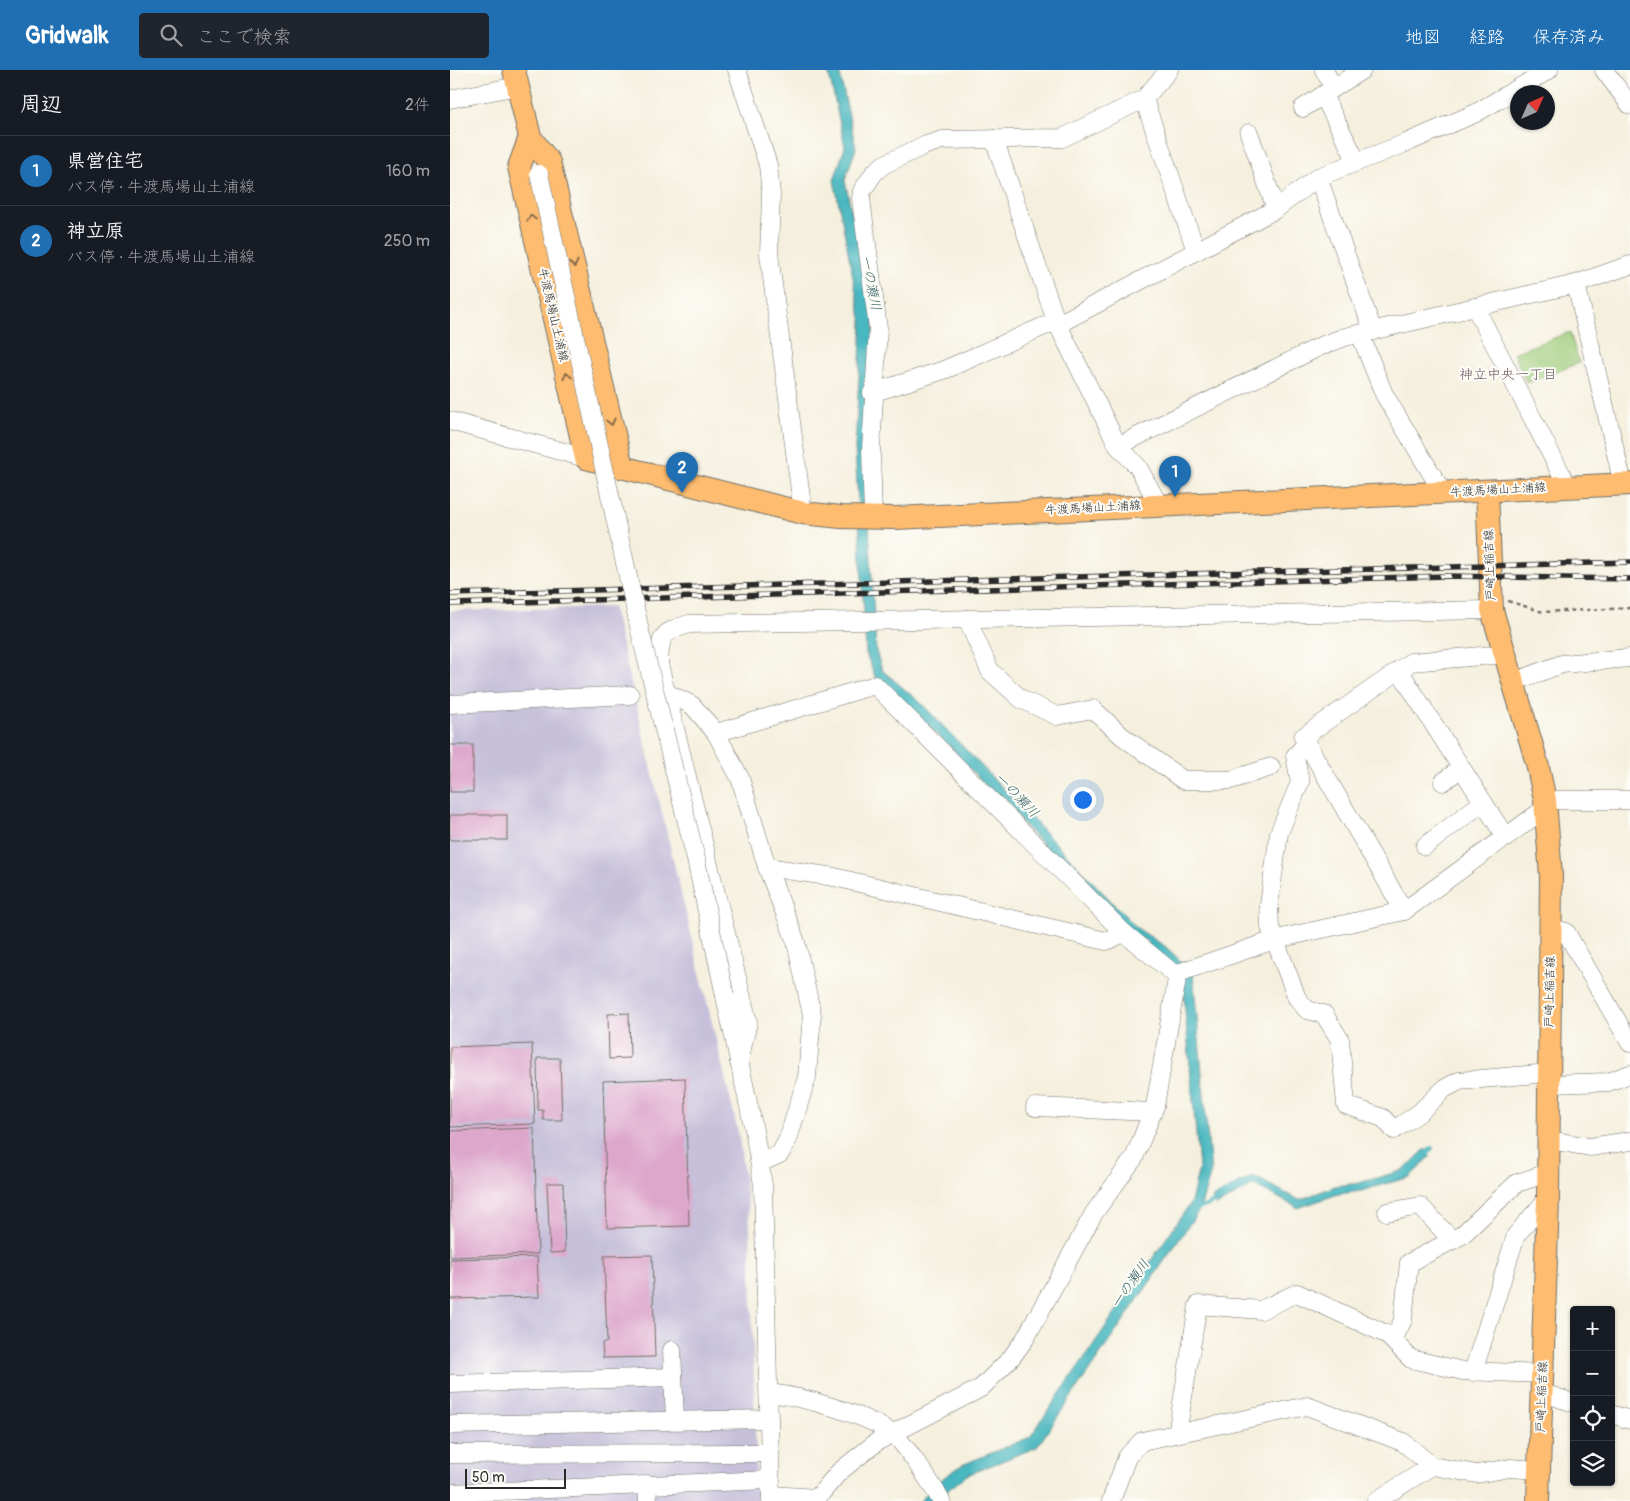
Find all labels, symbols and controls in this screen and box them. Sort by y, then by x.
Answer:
search box [139,13,489,58]
text: Gridwalk [25,21,109,50]
icon: search [157,21,185,49]
text: ここで検索 [197,25,292,49]
text: 地図 [1405,26,1441,49]
text: 経路 [1469,26,1505,49]
text: 保存済み [1533,26,1605,49]
north arrow [1510,85,1555,130]
text: 周辺 [20,91,62,118]
text: 2件 [405,95,430,115]
text: 県営住宅 [67,149,143,173]
text: 1 [33,161,39,181]
text: 160 m [386,161,430,181]
text: バス停 · 牛渡馬場山土浦線 [67,177,255,197]
one-way arrow [526,213,537,222]
text: 神立原 [67,219,124,243]
text: 2 [32,231,40,251]
text: 250 m [384,231,430,251]
text: バス停 · 牛渡馬場山土浦線 [67,247,255,267]
water label: 一の瀬川 [857,254,885,312]
one-way arrow [568,259,579,268]
street label: 牛渡馬場山土浦線 [535,267,571,363]
district label: 神立中央一丁目 [1459,366,1557,383]
one-way arrow [562,372,573,381]
one-way arrow [605,417,616,426]
pin: 2 [666,452,698,493]
pin: 1 [1159,456,1191,497]
street label: 牛渡馬場山土浦線 [1450,480,1546,500]
street label: 牛渡馬場山土浦線 [1045,498,1141,518]
street label: 戸崎上稲吉線 [1481,529,1499,601]
water label: 一の瀬川 [991,769,1043,821]
your location [1070,787,1096,813]
street label: 戸崎上稲吉線 [1542,956,1558,1028]
water label: 一の瀬川 [1107,1256,1153,1312]
map controls [1570,1306,1615,1486]
button: + [1570,1306,1615,1351]
button: − [1570,1351,1615,1396]
street label: 戸崎上稲吉線 [1533,1361,1551,1433]
button: locate [1570,1396,1615,1441]
button: layers [1570,1441,1615,1486]
scale bar [465,1466,566,1489]
text: 50 m [472,1469,505,1486]

